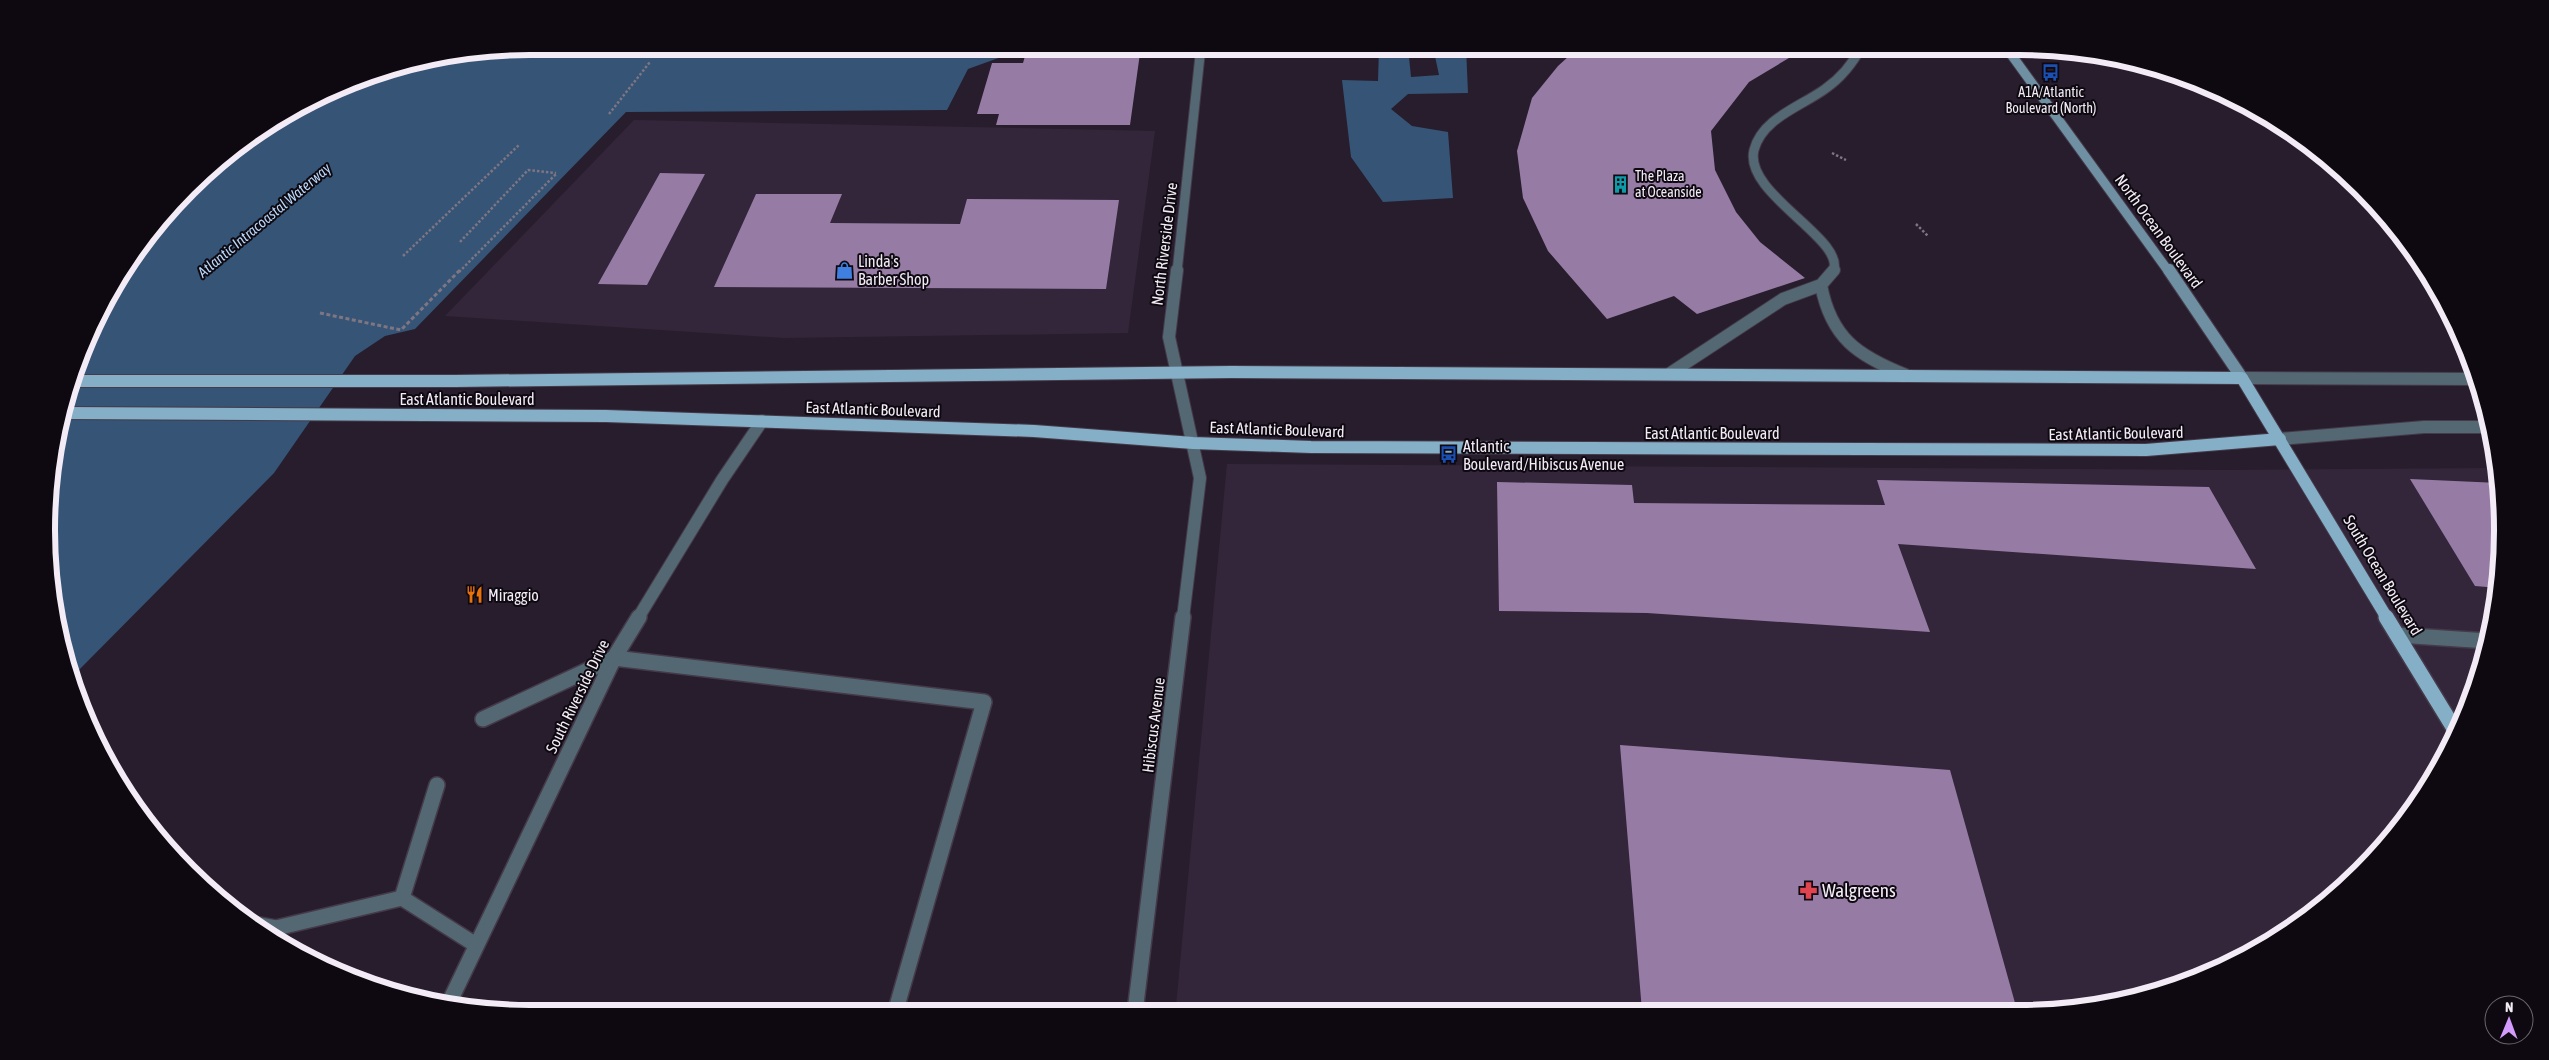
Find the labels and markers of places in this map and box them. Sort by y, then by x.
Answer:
bus stop icon: A1A/Atlantic Boulevard (North) [2041,62,2061,82]
place label: A1A/Atlantic Boulevard (North) [2006,84,2096,116]
place label: The Plaza at Oceanside [1635,168,1702,200]
building icon: The Plaza at Oceanside [1611,174,1631,194]
place label: Linda's Barber Shop [858,252,929,289]
shop icon: Linda's Barber Shop [834,260,854,280]
place label: Atlantic Boulevard/Hibiscus Avenue [1463,437,1624,473]
bus stop icon: Atlantic Boulevard/Hibiscus Avenue [1439,445,1459,465]
restaurant icon: Miraggio [464,585,484,605]
place label: Miraggio [488,586,539,605]
place label: Walgreens [1822,879,1896,901]
pharmacy icon: Walgreens [1798,880,1818,900]

